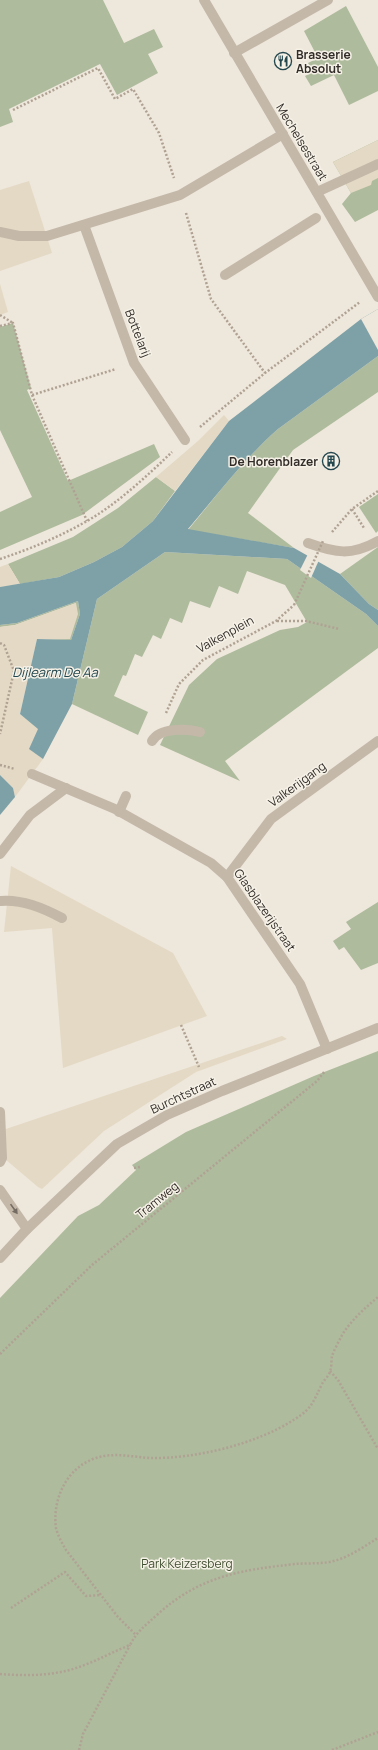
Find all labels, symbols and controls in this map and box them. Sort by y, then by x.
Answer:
place label: Brasserie Absolut [296,46,351,77]
restaurant icon: Brasserie Absolut [273,51,293,71]
street label: Mechelsestraat [272,100,332,184]
street label: Bottelarij [121,307,155,359]
building icon: De Horenblazer [321,451,341,471]
place label: De Horenblazer [229,453,318,470]
street label: Valkenplein [193,611,257,657]
water label: Dijlearm De Aa [12,663,98,681]
street label: Valkerijgang [265,757,329,811]
street label: Glasblazerijstraat [230,865,300,955]
street label: Burchtstraat [147,1072,219,1118]
street label: Tramweg [132,1177,182,1223]
one-way arrow [10,1204,18,1214]
park label: Park Keizersberg [141,1555,233,1572]

